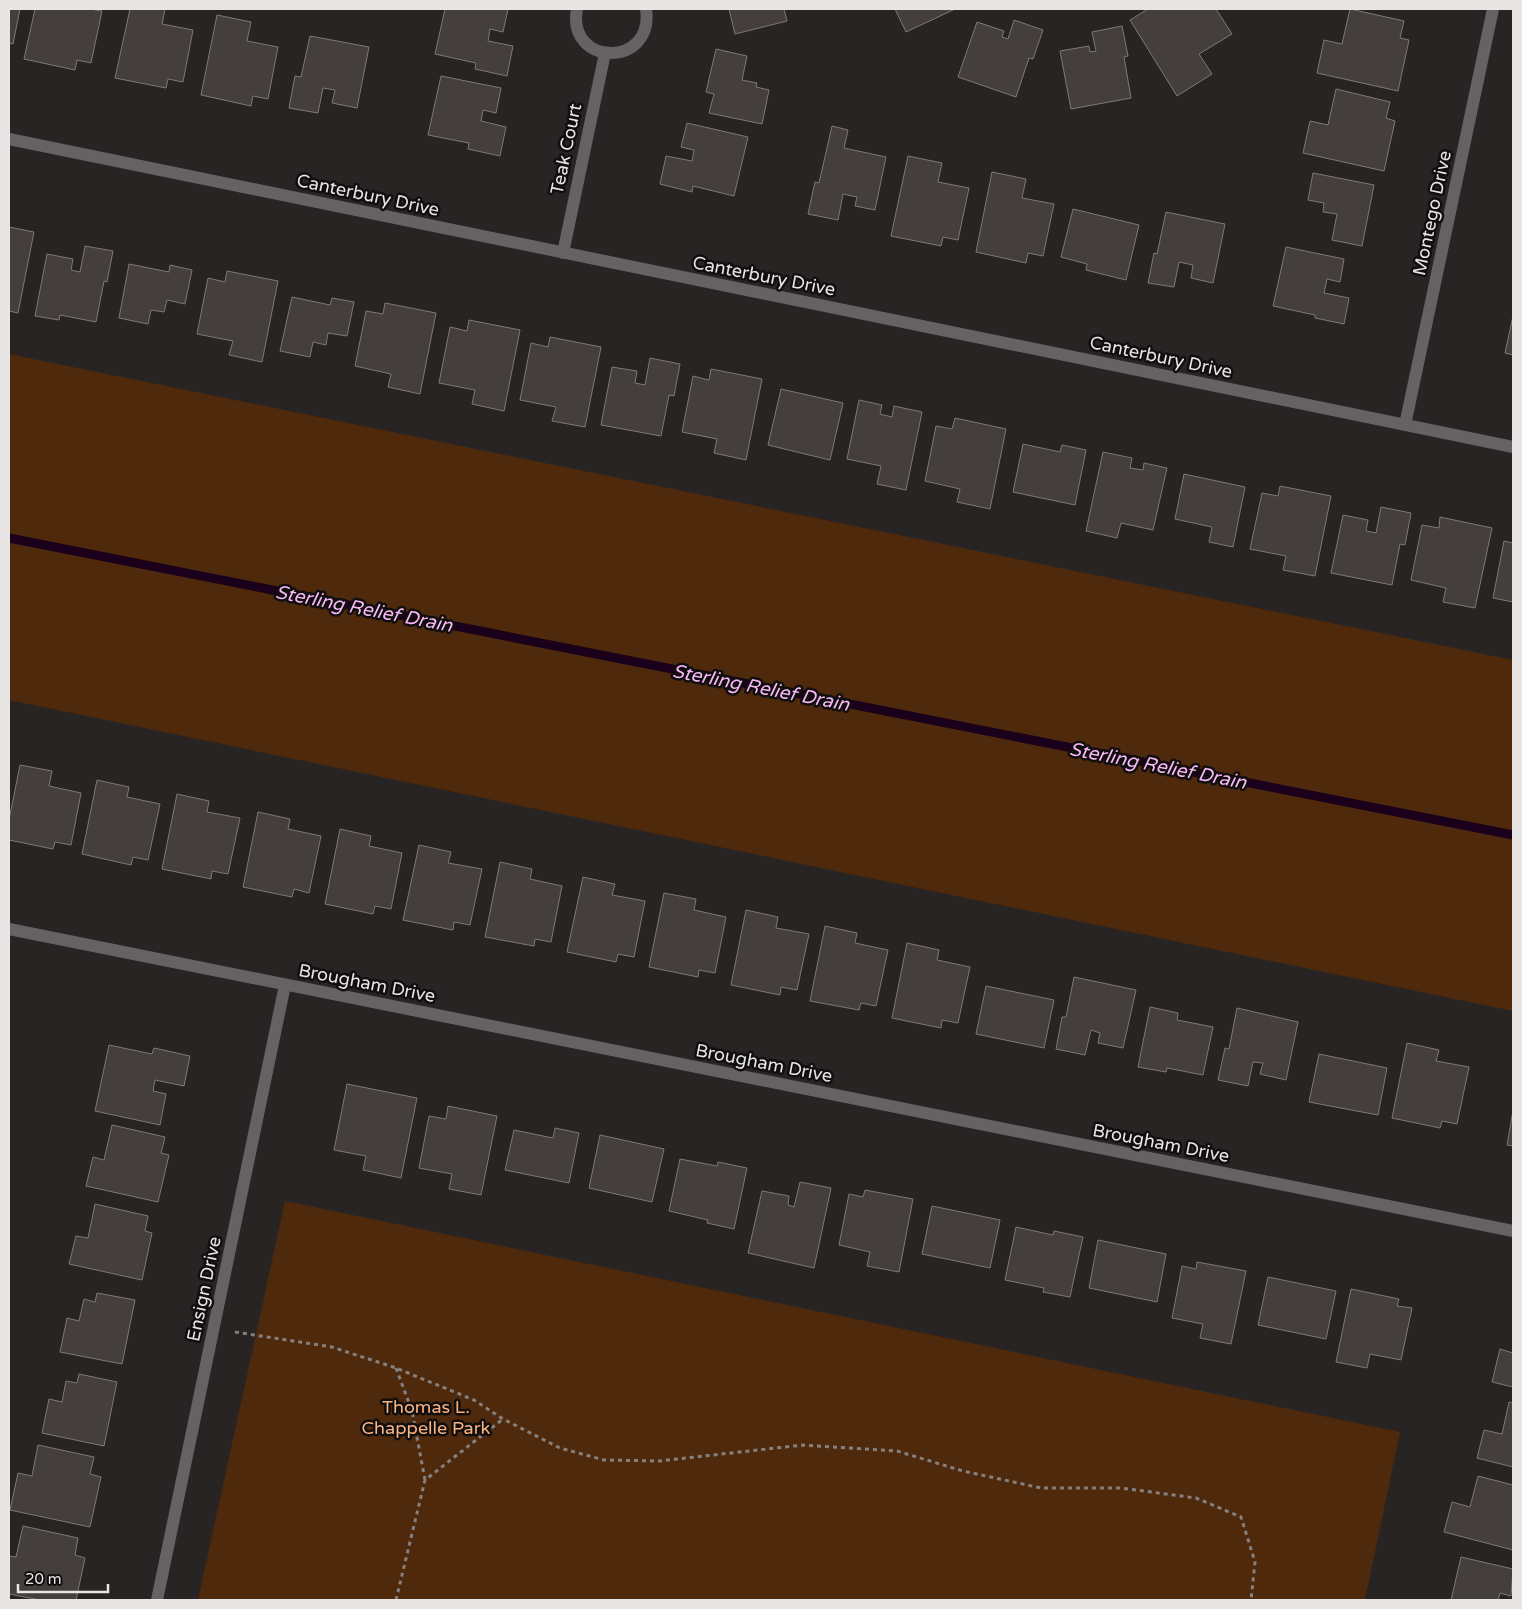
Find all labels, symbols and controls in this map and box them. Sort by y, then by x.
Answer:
street label: Teak Court [546,101,586,197]
street label: Montego Drive [1408,149,1456,277]
street label: Canterbury Drive [295,169,441,221]
street label: Canterbury Drive [691,251,837,301]
street label: Canterbury Drive [1088,331,1234,383]
water label: Sterling Relief Drain [274,581,454,637]
water label: Sterling Relief Drain [671,660,851,716]
water label: Sterling Relief Drain [1068,738,1248,794]
street label: Brougham Drive [297,959,437,1007]
street label: Brougham Drive [694,1039,834,1087]
street label: Brougham Drive [1091,1119,1231,1167]
street label: Ensign Drive [182,1234,226,1344]
park label: Thomas L. Chappelle Park [362,1396,491,1439]
scale bar [18,1562,108,1594]
text: 20 m [25,1570,62,1588]

